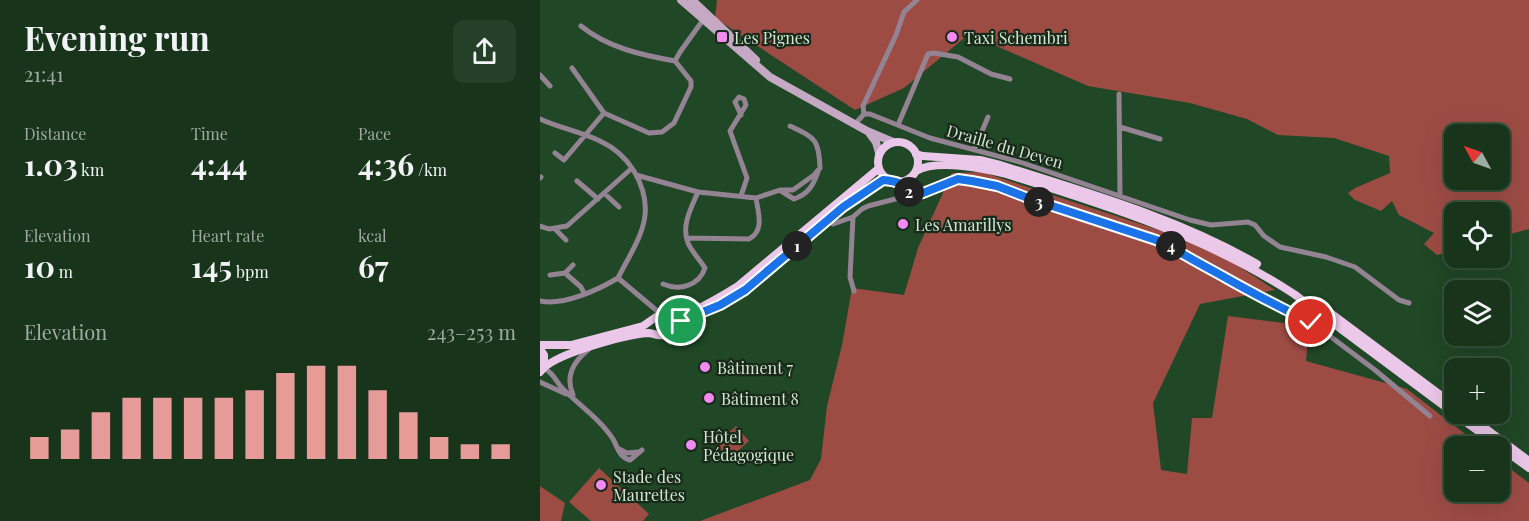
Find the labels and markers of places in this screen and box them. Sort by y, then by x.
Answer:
place label: Les Pignes [734,27,810,48]
place label: Taxi Schembri [964,27,1068,48]
marker: Les Pignes [715,30,729,44]
marker: Taxi Schembri [945,30,959,44]
pin: 2 [894,177,924,207]
pin: 3 [1024,187,1054,217]
place label: Les Amarillys [915,214,1011,235]
marker: Les Amarillys [896,217,910,231]
pin: 1 [782,231,812,261]
pin: 4 [1156,231,1186,261]
pin [655,295,706,346]
pin [1285,296,1336,347]
place label: Bâtiment 7 [717,357,794,378]
marker: Bâtiment 7 [698,360,712,374]
place label: Bâtiment 8 [721,388,799,409]
marker: Bâtiment 8 [702,391,716,405]
place label: Hôtel Pédagogique [703,426,794,465]
marker: Hôtel Pédagogique [684,438,698,452]
place label: Stade des Maurettes [613,466,685,505]
marker: Stade des Maurettes [594,478,608,492]

